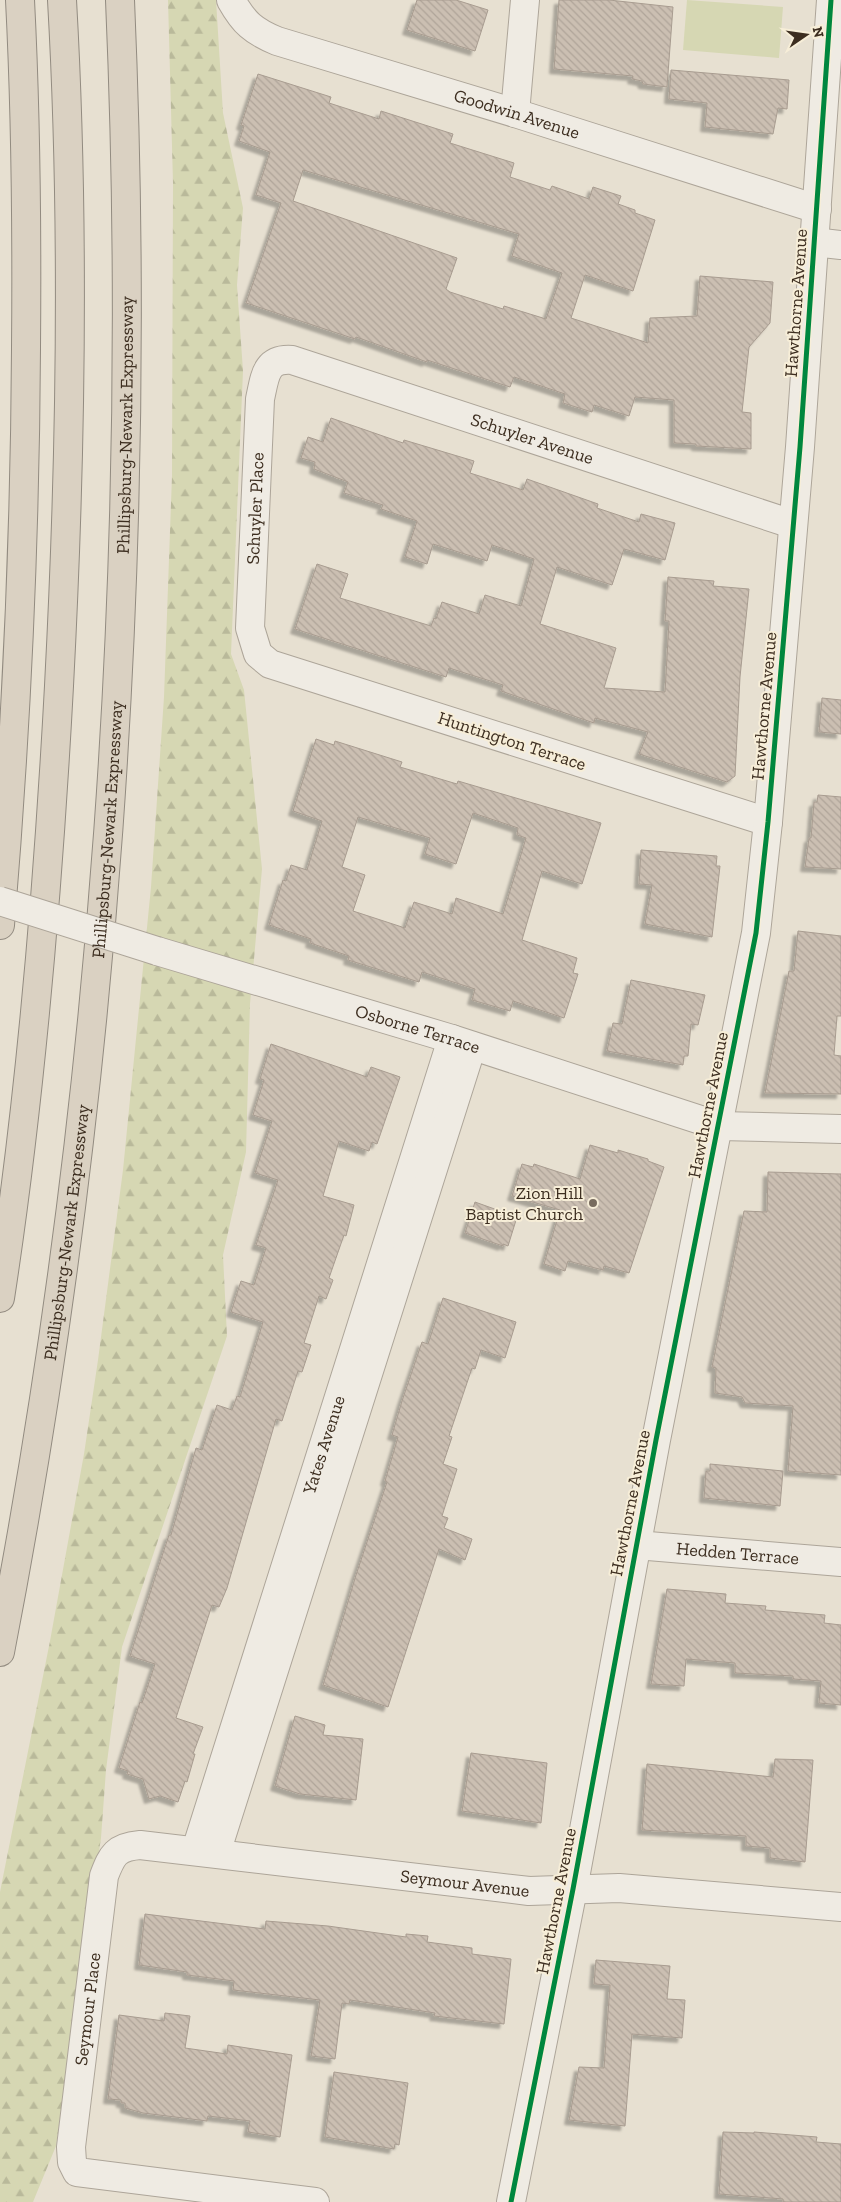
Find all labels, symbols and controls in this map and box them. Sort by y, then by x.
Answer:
north arrow [781,10,831,60]
text: N [809,25,828,40]
street label: Goodwin Avenue [451,84,583,144]
street label: Hawthorne Avenue [780,228,812,378]
street label: Phillipsburg-Newark Expressway [112,295,138,554]
street label: Schuyler Avenue [468,408,596,469]
street label: Schuyler Place [242,452,269,565]
street label: Hawthorne Avenue [747,631,781,781]
street label: Phillipsburg-Newark Expressway [87,699,127,959]
street label: Huntington Terrace [435,707,589,775]
street label: Osborne Terrace [353,1000,483,1058]
street label: Hawthorne Avenue [683,1030,733,1180]
street label: Phillipsburg-Newark Expressway [39,1102,94,1362]
place label: Zion Hill Baptist Church [465,1182,583,1225]
marker: Zion Hill Baptist Church [587,1197,599,1209]
street label: Yates Avenue [298,1393,350,1498]
street label: Hawthorne Avenue [605,1428,655,1578]
street label: Hedden Terrace [675,1537,800,1569]
street label: Hawthorne Avenue [531,1826,581,1976]
street label: Seymour Avenue [399,1865,531,1902]
street label: Seymour Place [70,1951,106,2067]

